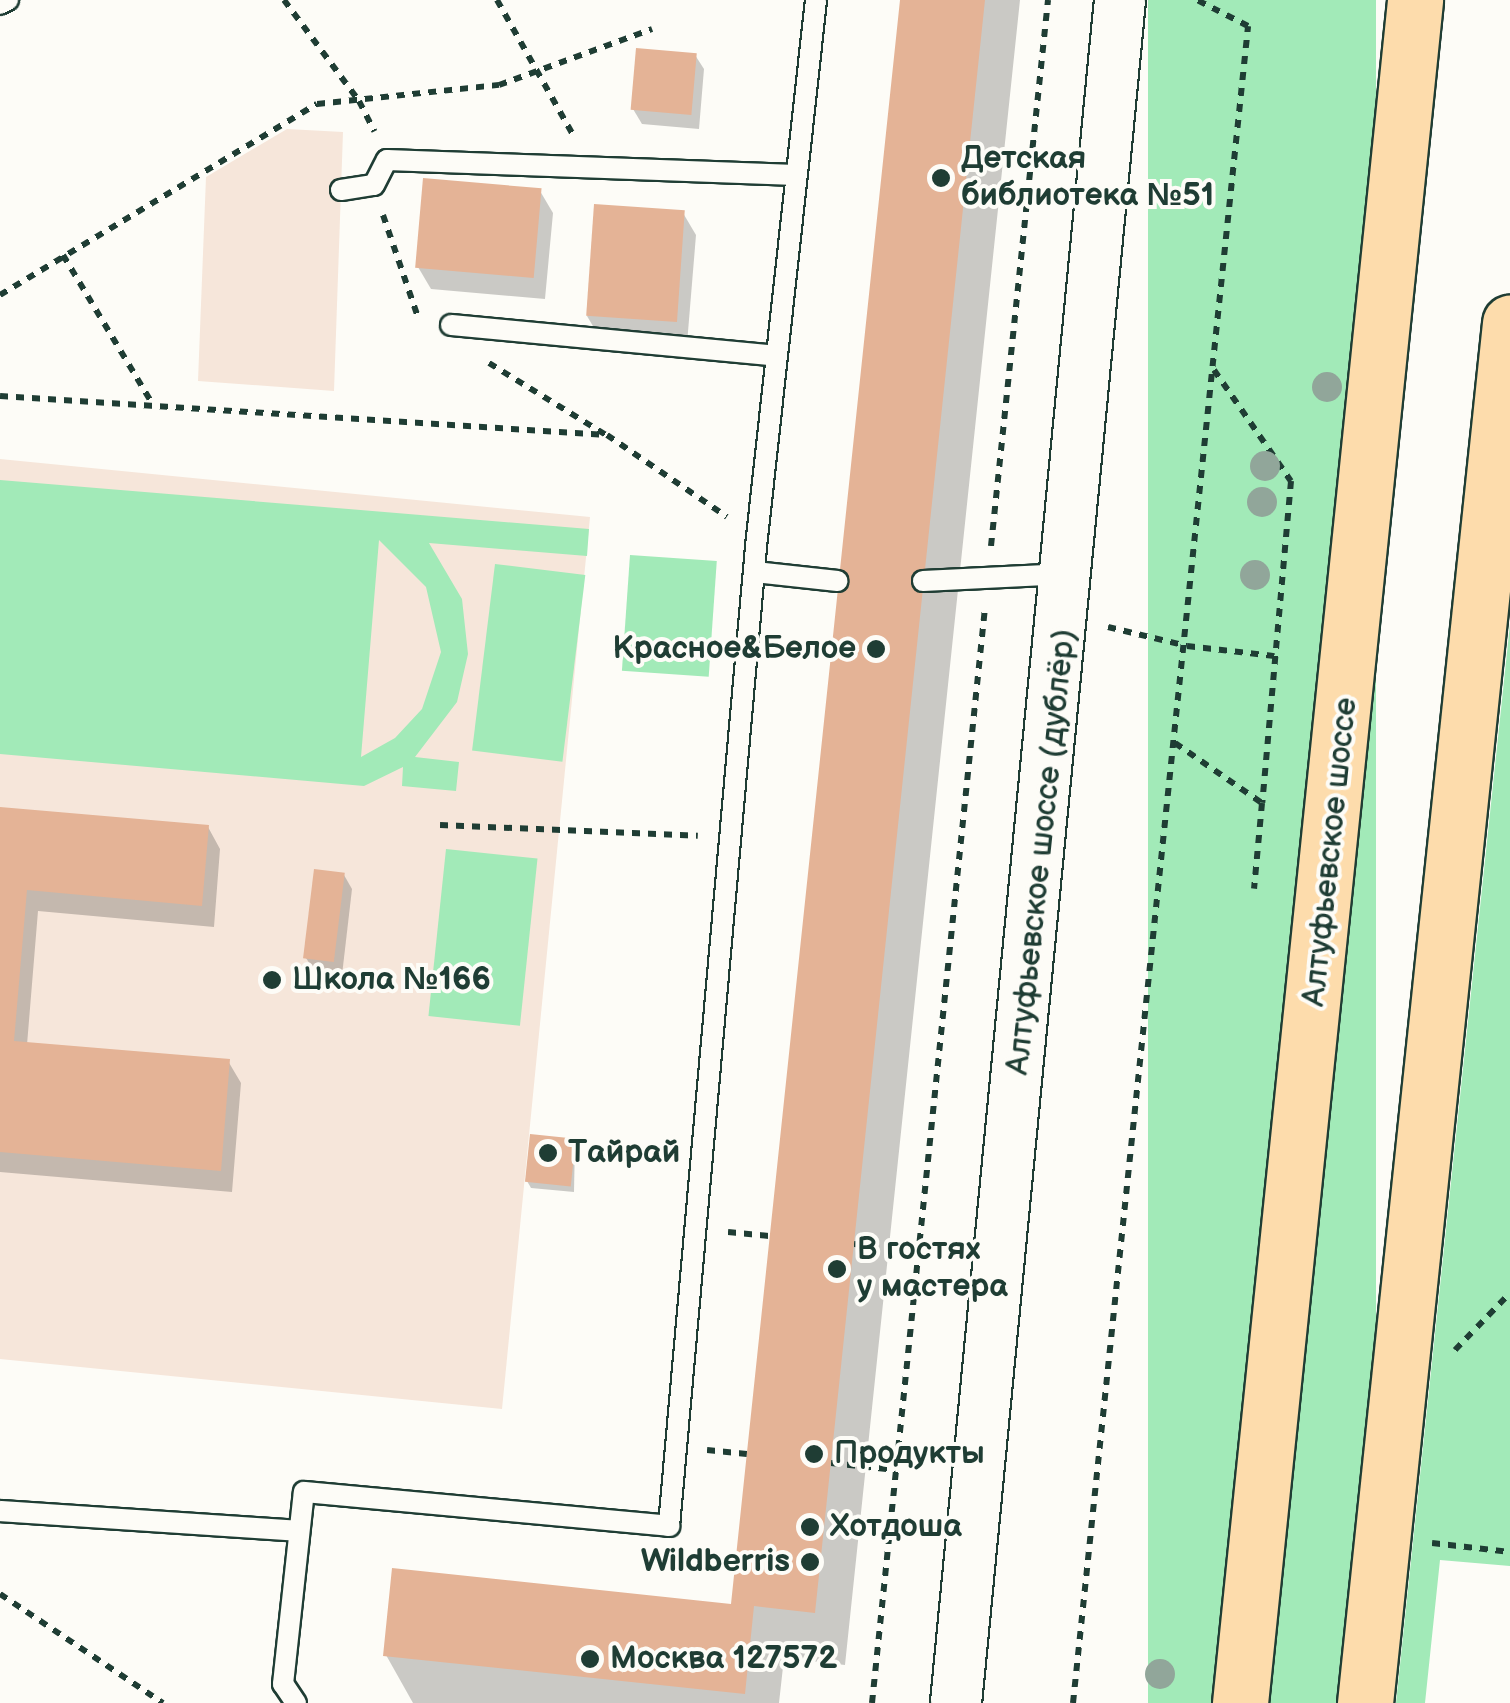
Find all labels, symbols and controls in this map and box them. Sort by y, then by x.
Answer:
place label: Детская библиотека №51 [961,141,1214,216]
marker: Детская библиотека №51 [930,167,952,189]
street label: Алтуфьевское шоссе (дублёр) [999,627,1085,1077]
place label: Красное&Белое [612,630,856,668]
marker: Красное&Белое [865,638,887,660]
street label: Алтуфьевское шоссе [1296,696,1366,1008]
place label: Школа №166 [292,961,491,999]
marker: Школа №166 [261,969,283,991]
place label: Тайрай [568,1134,680,1172]
marker: Тайрай [537,1142,559,1164]
place label: В гостях у мастера [857,1232,1008,1307]
marker: В гостях у мастера [826,1258,848,1280]
place label: Продукты [834,1435,985,1473]
marker: Продукты [803,1443,825,1465]
place label: Хотдоша [830,1508,962,1546]
marker: Хотдоша [799,1516,821,1538]
place label: Wildberris [641,1543,790,1581]
marker: Wildberris [799,1551,821,1573]
place label: Москва 127572 [610,1640,837,1678]
marker: Москва 127572 [579,1648,601,1670]

